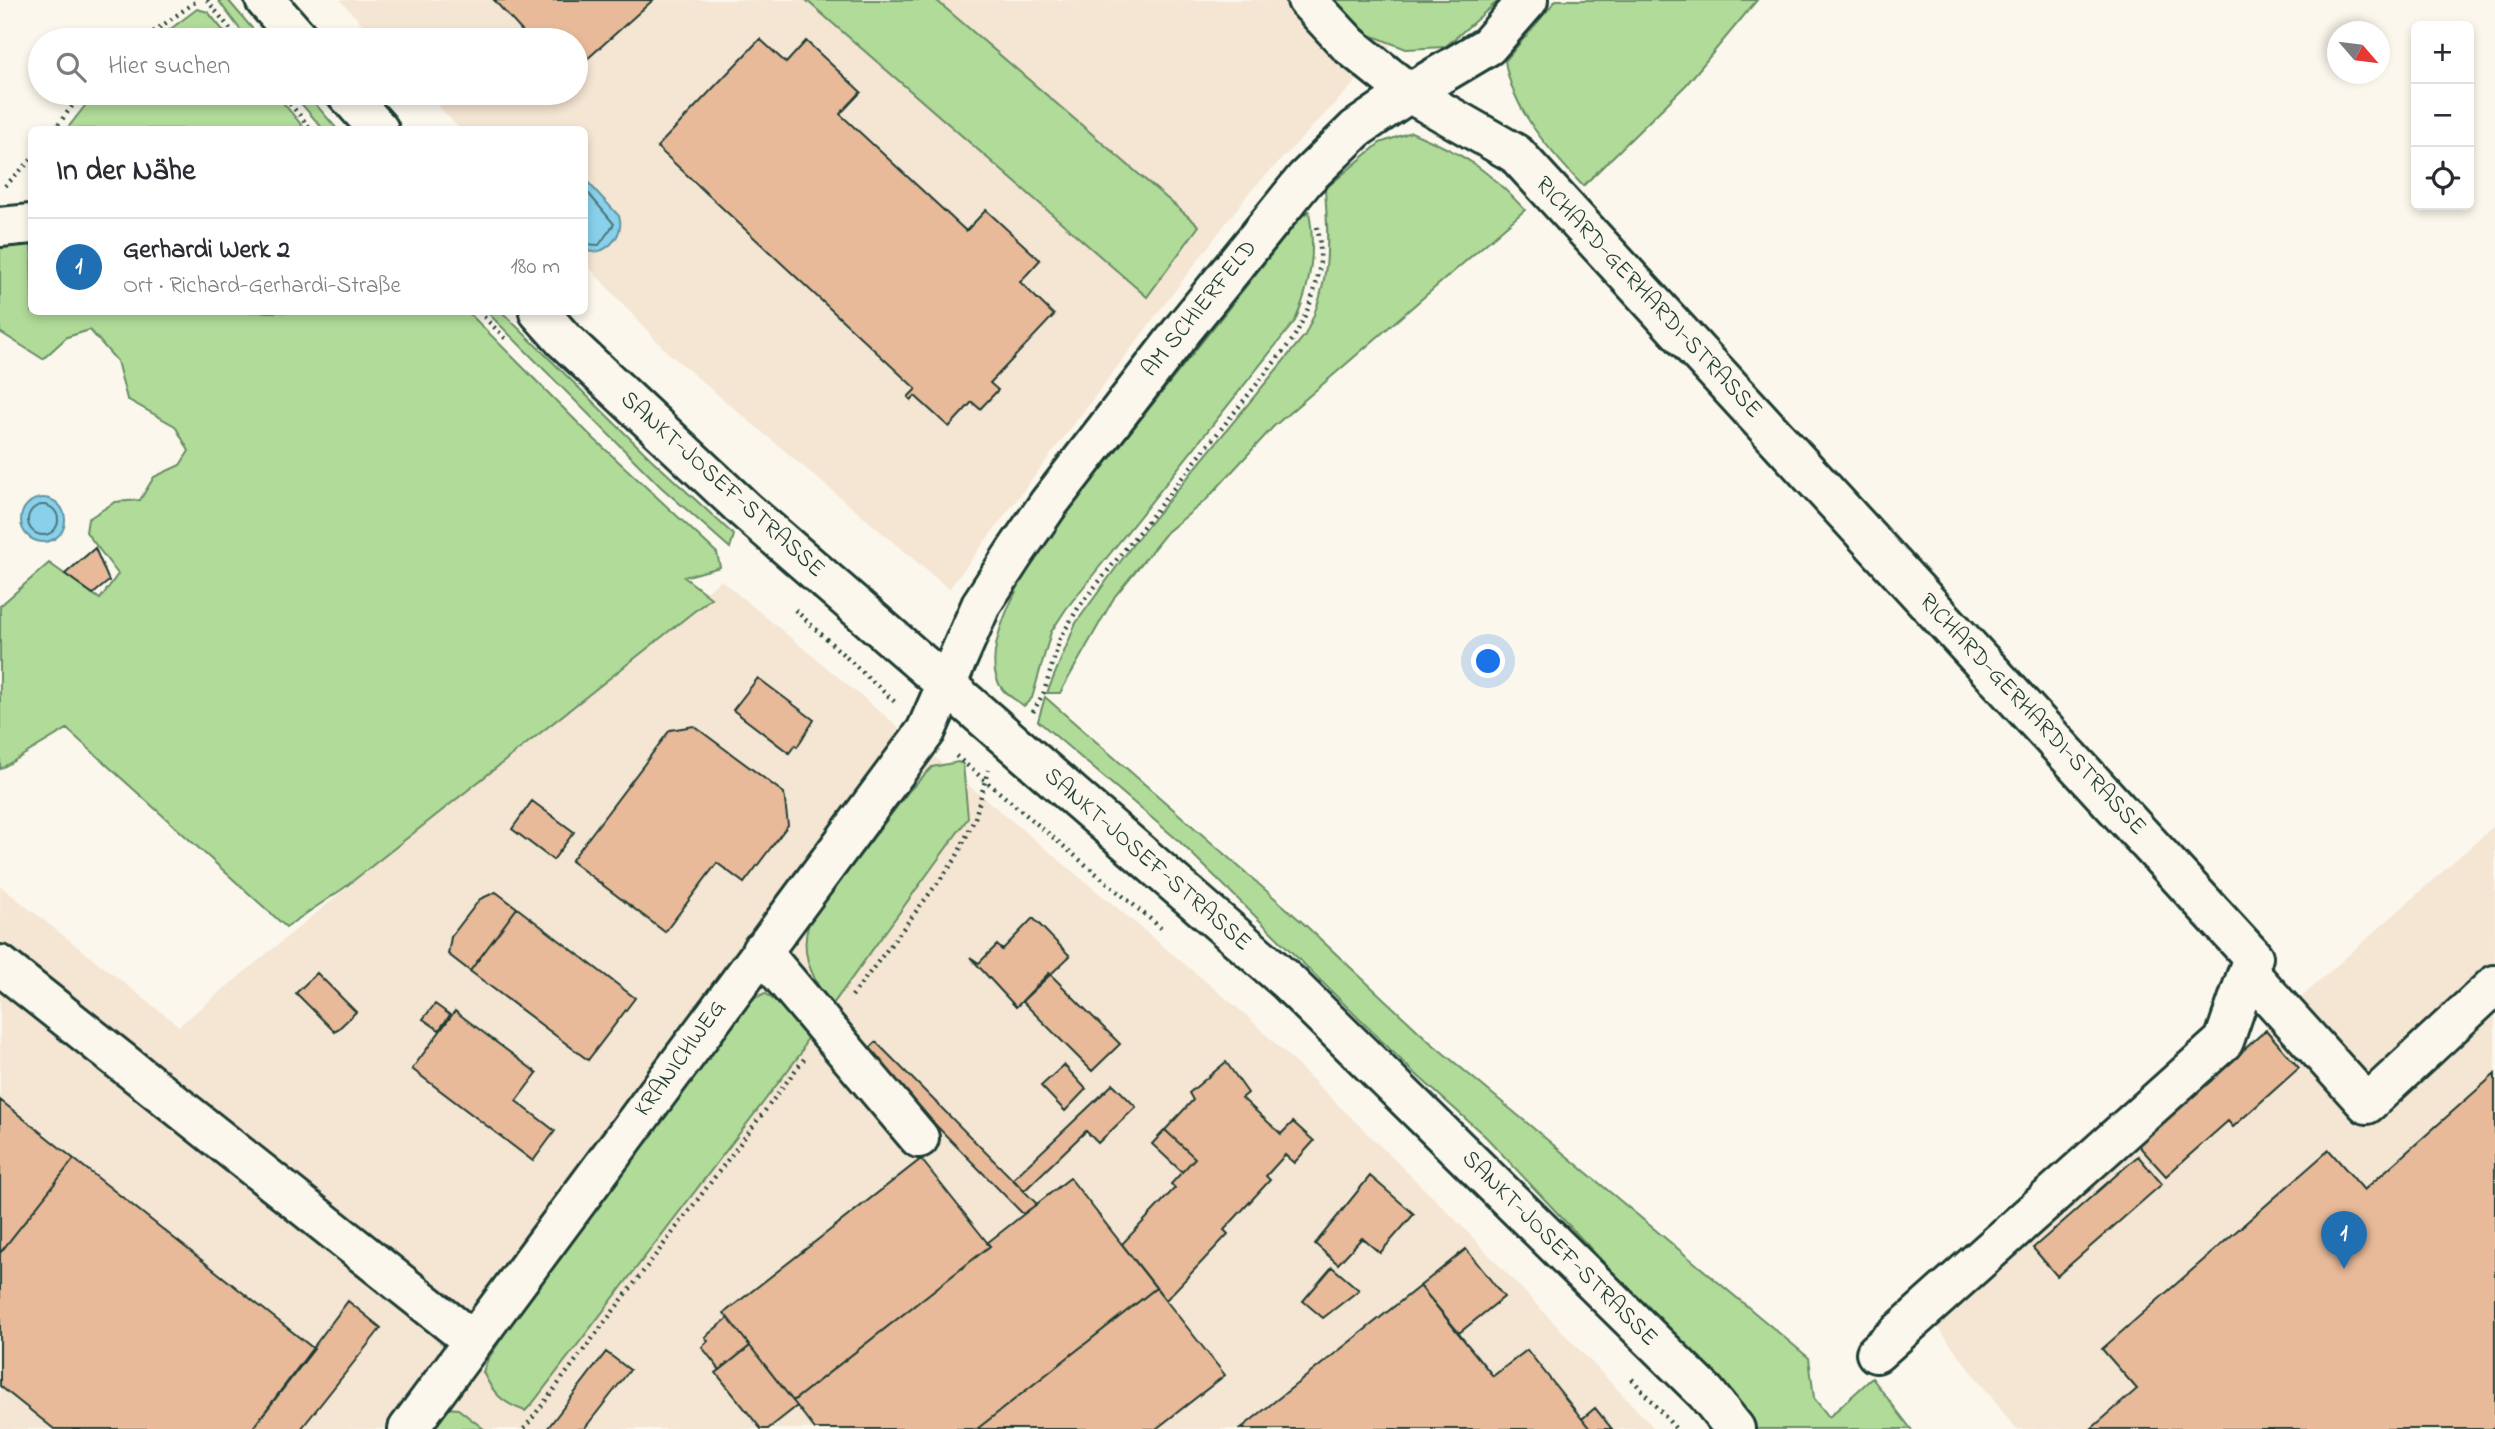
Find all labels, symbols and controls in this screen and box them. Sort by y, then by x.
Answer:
north arrow [2327,21,2390,84]
map controls [2411,21,2474,210]
button: + [2411,21,2474,84]
search box [28,28,588,105]
icon: search [52,48,90,86]
text: Hier suchen [108,48,230,86]
button: − [2411,84,2474,147]
button: locate [2411,147,2474,210]
text: In der Nähe [56,150,196,194]
street label: RICHARD-GERHARDI-STRASSE [1526,169,1770,427]
text: Gerhardi Werk 2 [123,232,290,270]
street label: AM SCHIERFELD [1134,233,1266,385]
text: 1 [75,251,83,284]
text: 180 m [511,251,560,284]
text: Ort · Richard-Gerhardi-Straße [123,270,401,303]
street label: SANKT-JOSEF-STRASSE [612,383,832,587]
street label: RICHARD-GERHARDI-STRASSE [1910,586,2154,844]
your location [1471,644,1505,678]
street label: SANKT-JOSEF-STRASSE [1035,760,1259,960]
street label: KRANICHWEG [627,993,735,1125]
street label: SANKT-JOSEF-STRASSE [1453,1143,1665,1355]
pin: 1 [2321,1211,2367,1269]

